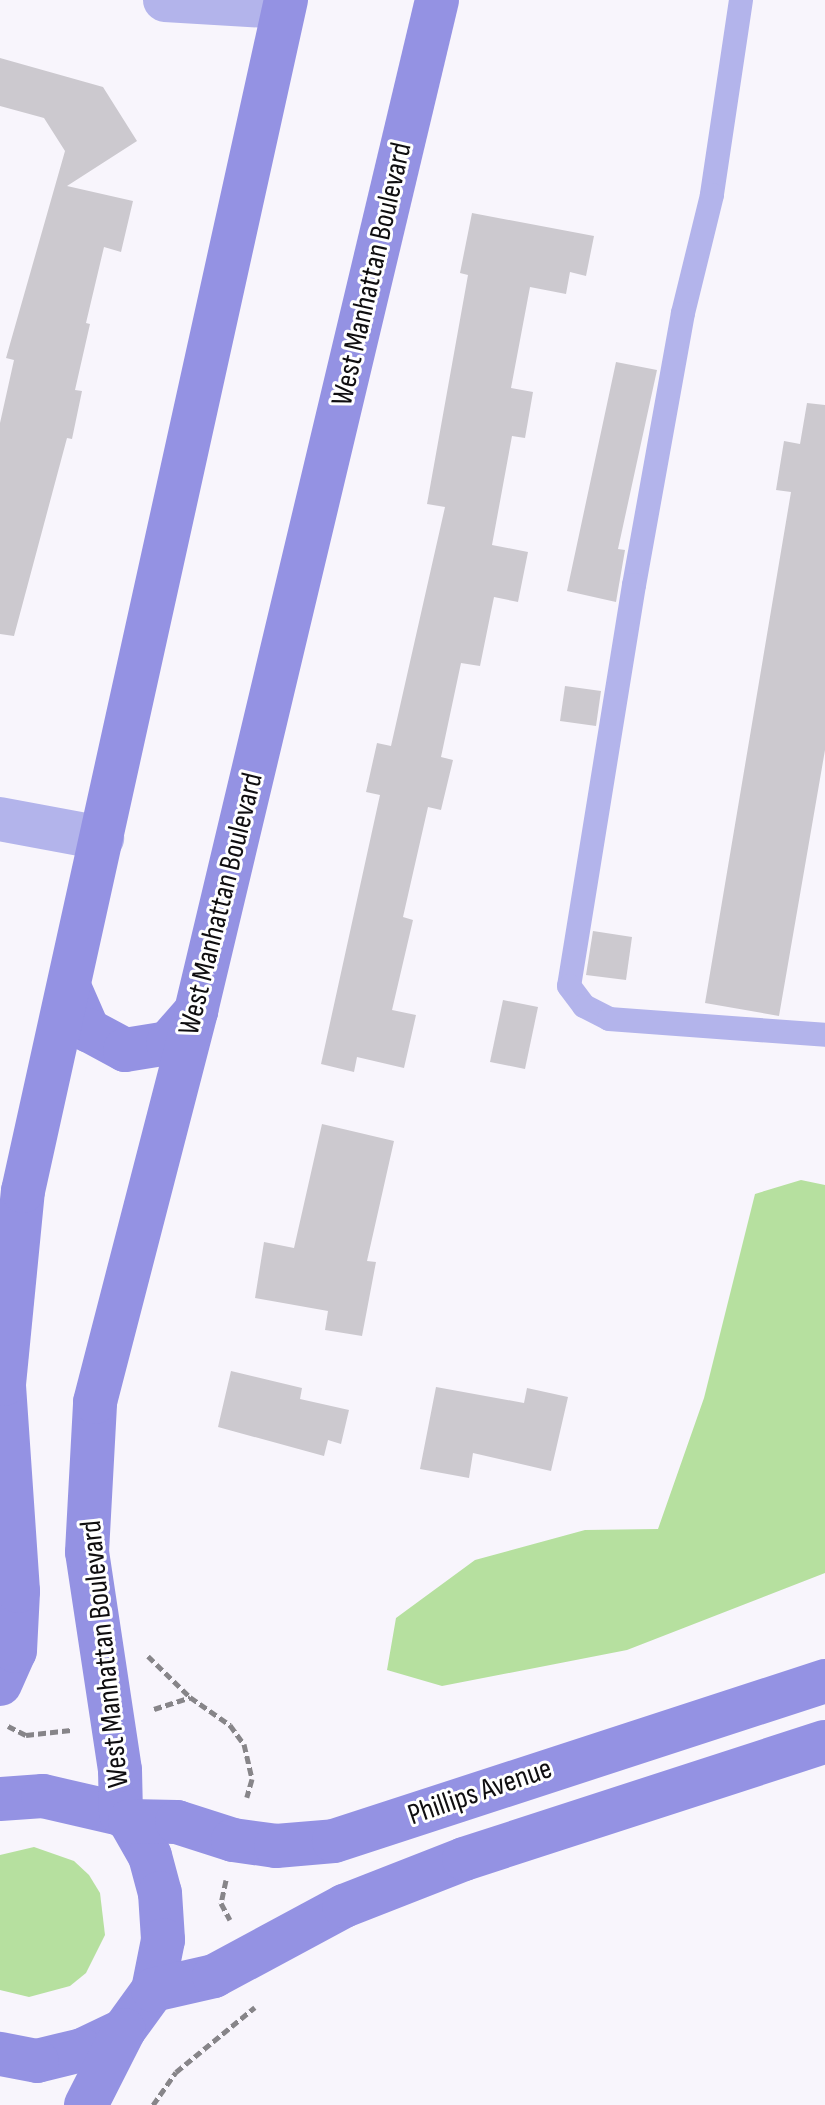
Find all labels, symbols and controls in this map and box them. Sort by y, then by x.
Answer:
street label: West Manhattan Boulevard [324,139,420,409]
street label: West Manhattan Boulevard [171,769,271,1039]
street label: West Manhattan Boulevard [73,1518,137,1790]
street label: Phillips Avenue [403,1751,557,1833]

